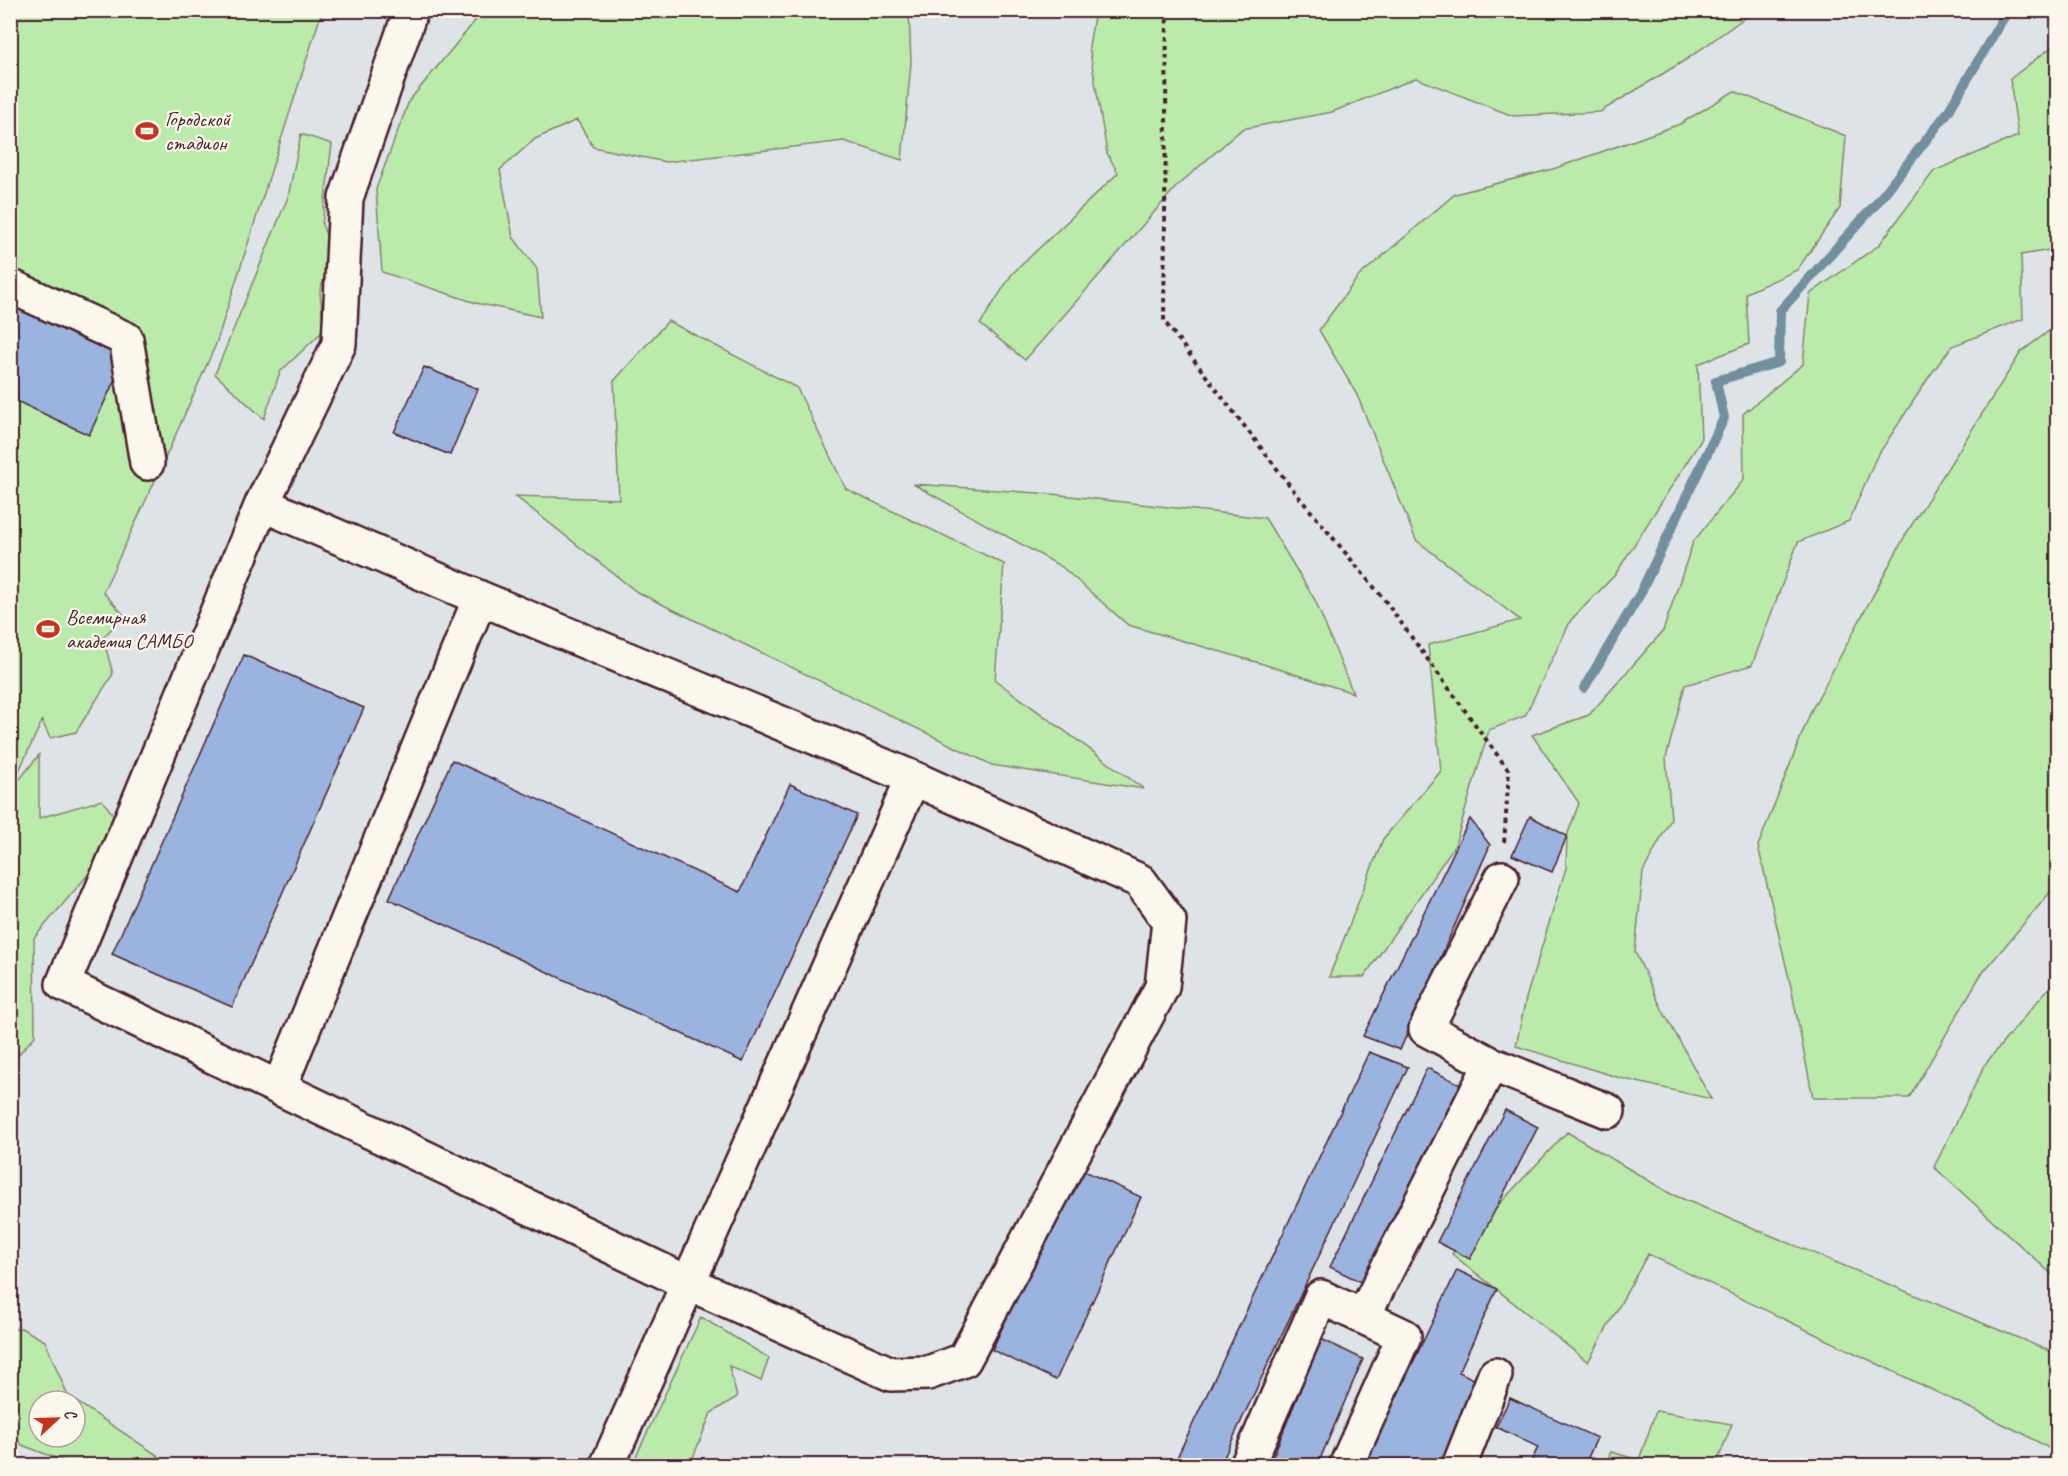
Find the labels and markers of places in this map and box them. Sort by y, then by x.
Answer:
place label: Городской стадион [165,106,231,156]
sports icon: Городской стадион [134,118,160,144]
place label: Всемирная академия САМБО [66,604,195,654]
sports icon: Всемирная академия САМБО [35,616,61,642]

